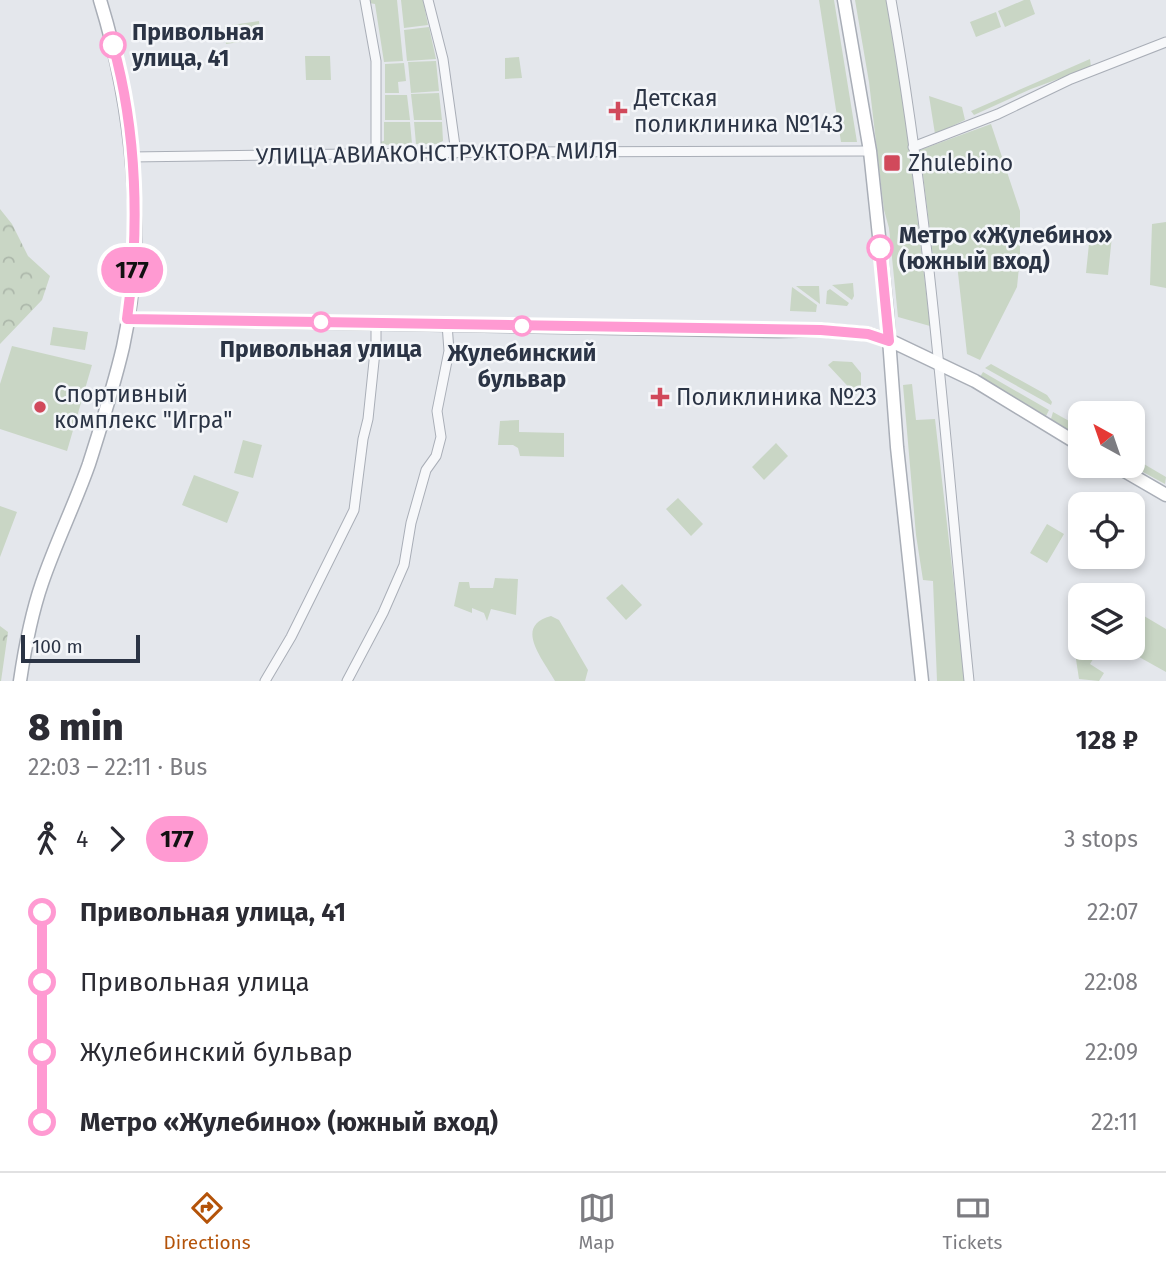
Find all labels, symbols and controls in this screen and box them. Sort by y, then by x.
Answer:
place label: Привольная улица, 41 [131,18,264,72]
marker: Привольная улица, 41 [100,32,126,58]
place label: Детская поликлиника №143 [633,84,844,138]
marker: Детская поликлиника №143 [608,101,628,121]
street label: УЛИЦА АВИАКОНСТРУКТОРА МИЛЯ [256,136,618,170]
place label: Zhulebino [908,149,1013,177]
marker: Zhulebino [882,153,902,173]
place label: Метро «Жулебино» (южный вход) [899,221,1113,275]
marker: Метро «Жулебино» (южный вход) [867,235,893,261]
line badge: 177 [92,247,172,293]
text: 177 [115,256,149,284]
marker: Привольная улица [311,312,331,332]
marker: Жулебинский бульвар [512,316,532,336]
place label: Привольная улица [220,335,422,363]
place label: Жулебинский бульвар [447,339,596,393]
place label: Спортивный комплекс "Игра" [54,380,232,434]
place label: Поликлиника №23 [676,383,877,411]
marker: Поликлиника №23 [650,387,670,407]
marker: Спортивный комплекс "Игра" [32,399,48,415]
north arrow [1068,401,1144,478]
map controls [1068,401,1145,660]
button: locate [1068,492,1145,569]
button: layers [1068,583,1145,660]
scale bar [21,632,140,664]
text: 100 m [32,635,83,658]
text: 8 min [28,704,124,750]
text: 128 ₽ [1076,725,1138,756]
text: 22:03 – 22:11 · Bus [28,753,207,781]
icon: walk [28,820,66,858]
icon: forward [98,820,136,858]
text: 4 [76,825,88,853]
text: 177 [160,825,194,853]
text: 3 stops [1064,825,1138,853]
text: Привольная улица, 41 [80,897,346,928]
text: 22:07 [1087,898,1138,926]
text: Привольная улица [80,967,310,998]
text: 22:08 [1084,968,1138,996]
text: Жулебинский бульвар [80,1037,353,1068]
text: 22:09 [1085,1038,1138,1066]
text: Метро «Жулебино» (южный вход) [80,1107,498,1138]
text: 22:11 [1091,1108,1138,1136]
tab: Directions [163,1189,251,1254]
tab: Map [578,1189,616,1254]
tab: Tickets [943,1189,1003,1254]

